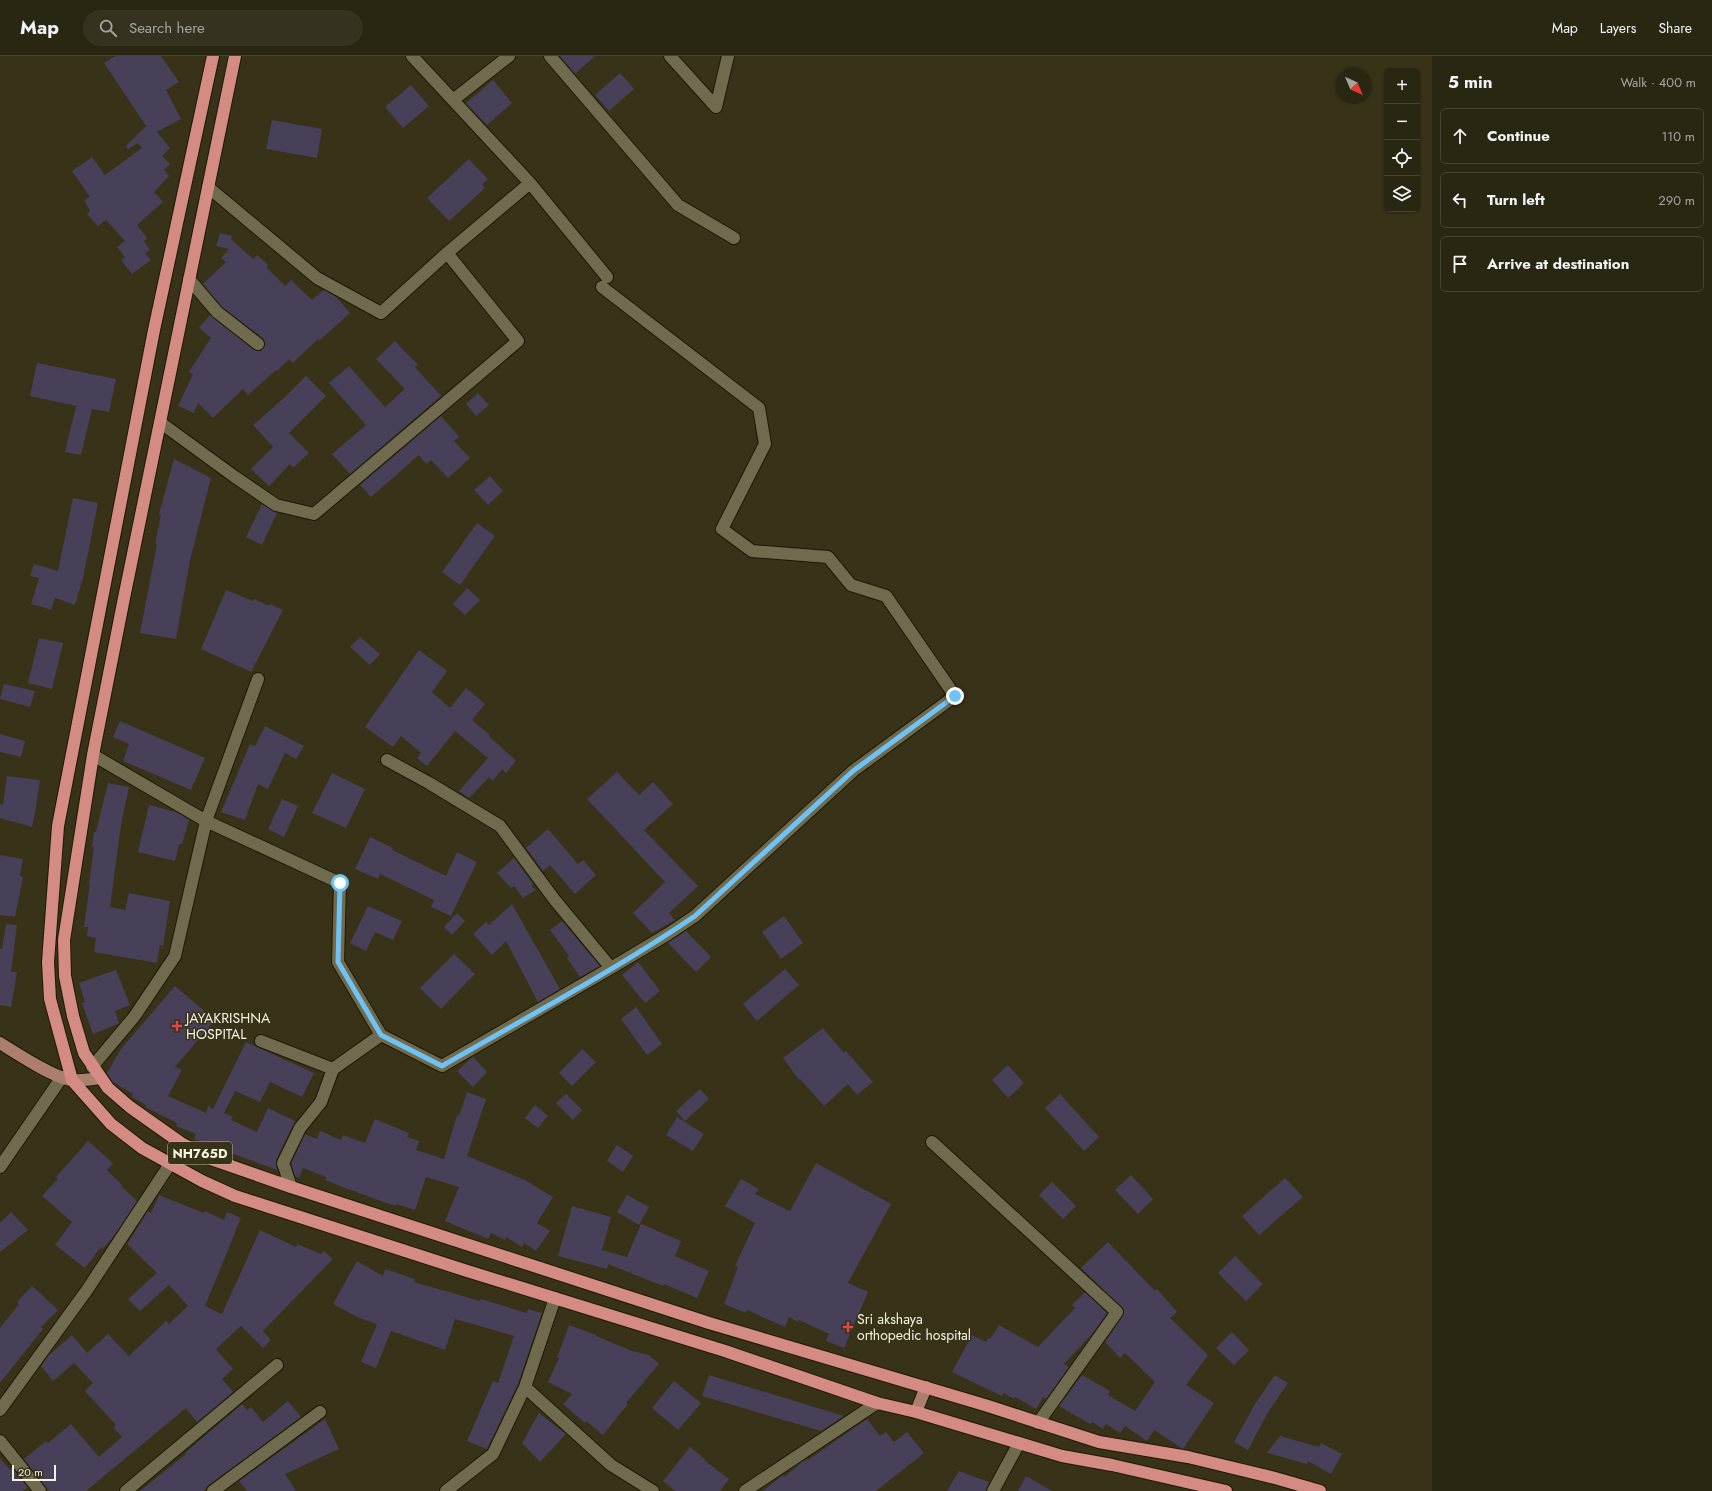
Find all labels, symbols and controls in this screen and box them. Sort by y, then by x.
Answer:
search box [83,10,363,46]
text: Map [20,14,59,41]
icon: search [97,17,119,39]
text: Search here [129,17,205,39]
text: Map [1552,18,1578,38]
text: Layers [1600,18,1636,38]
text: Share [1658,18,1692,38]
north arrow [1336,68,1372,104]
map controls [1384,68,1420,212]
button: + [1384,68,1420,104]
text: 5 min [1448,70,1492,94]
text: Walk · 400 m [1621,73,1696,92]
button: − [1384,104,1420,140]
icon: ahead [1449,125,1471,147]
text: Continue [1487,125,1550,147]
text: 110 m [1661,127,1695,146]
button: locate [1384,140,1420,176]
button: layers [1384,176,1420,212]
icon: left [1449,189,1471,211]
text: Turn left [1487,189,1545,211]
text: 290 m [1658,191,1695,210]
icon: arrive [1449,253,1471,275]
text: Arrive at destination [1487,253,1629,275]
route end [946,687,964,705]
route start [331,874,349,892]
place label: JAYAKRISHNA HOSPITAL [184,1008,271,1044]
marker: JAYAKRISHNA HOSPITAL [171,1020,183,1032]
road number: NH765D [168,1142,232,1164]
place label: Sri akshaya orthopedic hospital [857,1309,971,1345]
marker: Sri akshaya orthopedic hospital [842,1321,854,1333]
scale bar [12,1463,56,1482]
text: 20 m [18,1464,43,1480]

